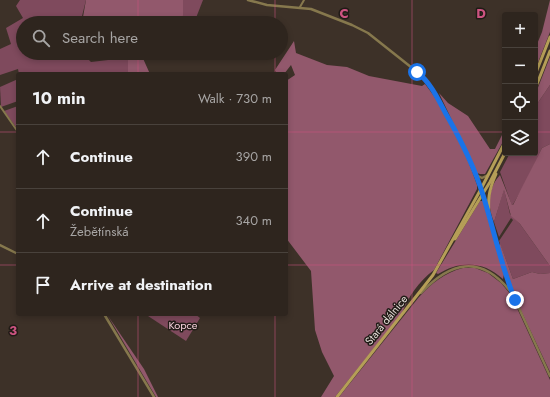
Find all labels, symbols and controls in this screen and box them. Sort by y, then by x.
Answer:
text: C [339,4,349,23]
text: D [476,4,486,23]
map controls [502,12,538,156]
button: + [502,12,538,48]
search box [16,16,288,60]
icon: search [30,27,52,49]
text: Search here [62,27,138,49]
button: − [502,48,538,84]
route start [408,63,426,81]
button: locate [502,84,538,120]
text: 10 min [32,86,85,110]
text: Walk · 730 m [198,89,272,108]
button: layers [502,120,538,156]
icon: ahead [32,146,54,168]
text: Continue [70,146,133,168]
text: 390 m [236,147,272,166]
text: Continue [70,200,133,222]
icon: ahead [32,210,54,232]
text: 340 m [235,211,272,230]
text: Žebětínská [70,222,128,241]
icon: arrive [32,274,54,296]
text: Arrive at destination [70,274,212,296]
street label: Stará dálnice [361,291,411,348]
route end [506,291,524,309]
park label: Kopce [168,317,198,333]
text: 3 [9,321,17,340]

